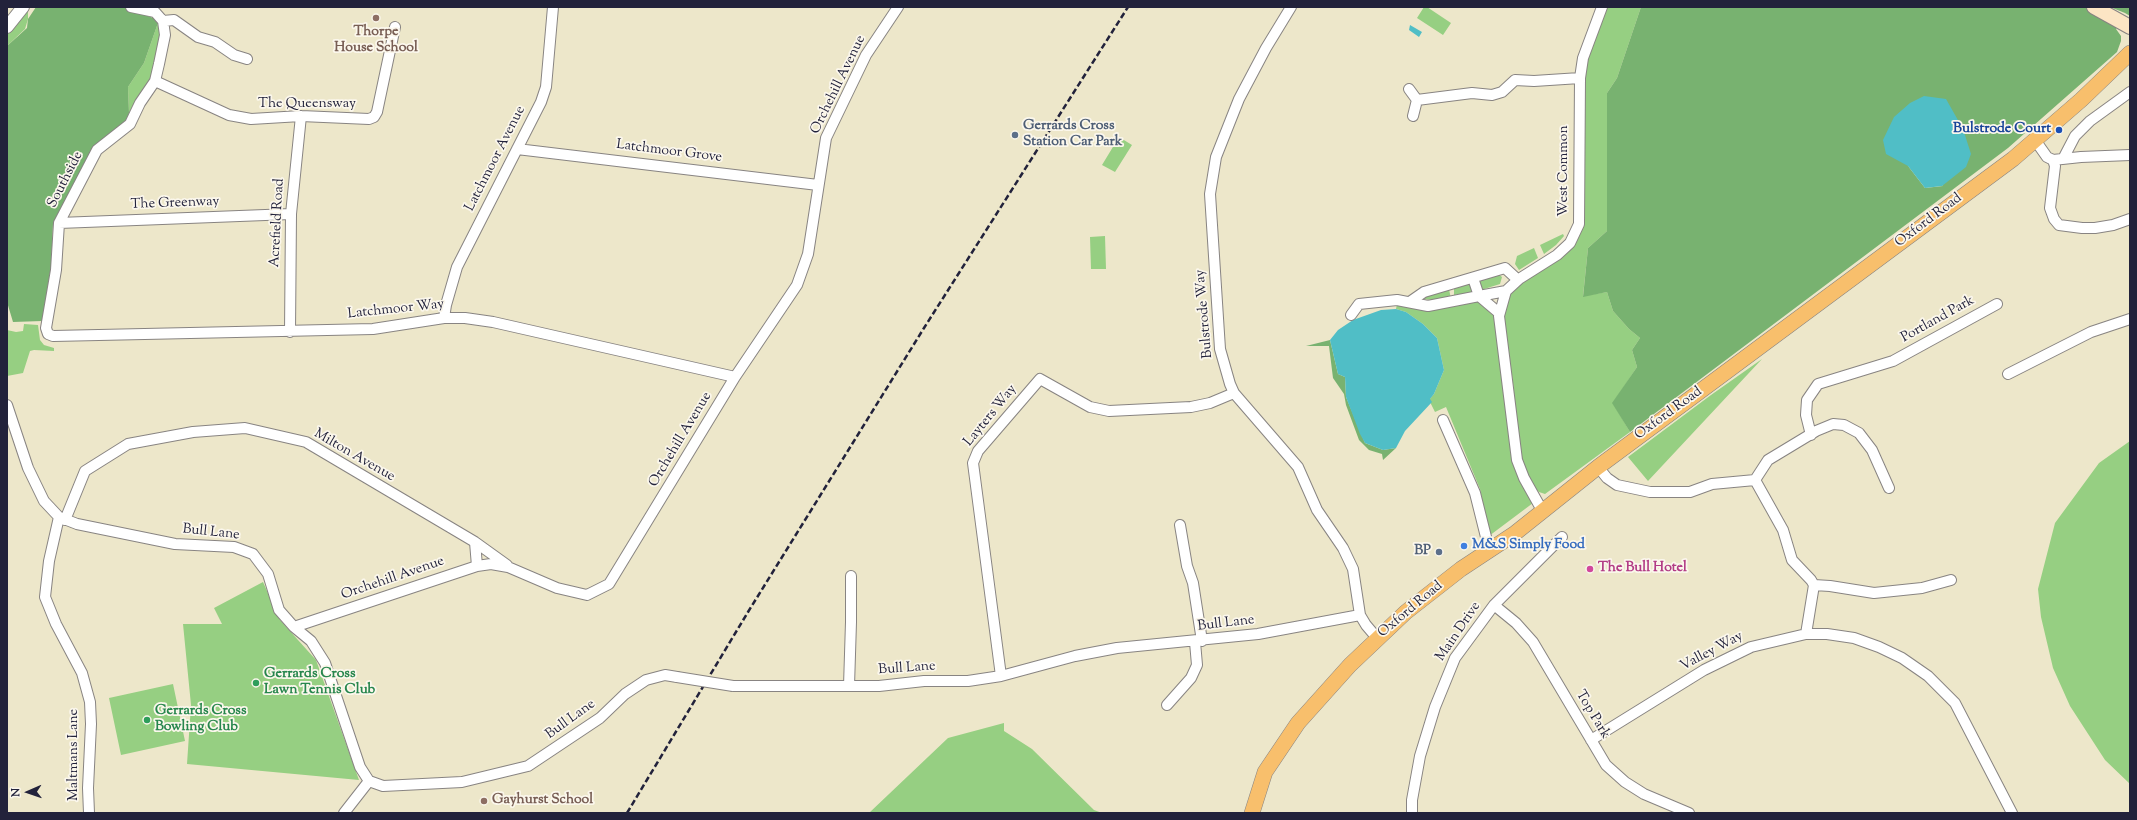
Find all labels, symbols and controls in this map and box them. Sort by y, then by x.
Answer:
marker: Thorpe House School [371,13,381,23]
place label: Thorpe House School [334,25,418,58]
street label: Orchehill Avenue [808,33,870,137]
street label: The Queensway [258,97,356,113]
street label: Latchmoor Avenue [462,104,530,214]
place label: Gerrards Cross Station Car Park [1023,119,1122,152]
place label: Bulstrode Court [1953,122,2051,138]
street label: West Common [1557,125,1573,217]
marker: Bulstrode Court [2054,125,2064,135]
marker: Gerrards Cross Station Car Park [1010,130,1020,140]
street label: Latchmoor Grove [615,137,723,167]
street label: Southside [45,149,87,211]
street label: Acrefield Road [267,178,289,268]
street label: Oxford Road [1892,190,1966,252]
street label: The Greenway [130,194,220,214]
street label: Bulstrode Way [1193,269,1217,359]
street label: Portland Park [1898,293,1978,347]
street label: Latchmoor Way [347,297,445,323]
street label: Layters Way [961,382,1021,450]
street label: Oxford Road [1632,384,1706,444]
street label: Orchehill Avenue [646,389,716,491]
street label: Milton Avenue [310,426,398,486]
street label: Bull Lane [182,522,240,544]
place label: M&S Simply Food [1472,538,1585,554]
marker: M&S Simply Food [1459,541,1469,551]
place label: BP [1414,544,1431,560]
marker: BP [1434,547,1444,557]
street label: Orchehill Avenue [339,554,447,604]
place label: The Bull Hotel [1598,561,1687,577]
marker: The Bull Hotel [1585,564,1595,574]
street label: Oxford Road [1375,578,1447,642]
street label: Main Drive [1433,599,1485,665]
street label: Bull Lane [1197,612,1255,636]
street label: Valley Way [1678,628,1746,676]
street label: Bull Lane [878,659,936,679]
place label: Gerrards Cross Lawn Tennis Club [264,667,375,700]
marker: Gerrards Cross Lawn Tennis Club [251,678,261,688]
street label: Top Park [1571,688,1613,742]
street label: Bull Lane [543,696,599,744]
place label: Gerrards Cross Bowling Club [155,704,246,736]
street label: Maltmans Lane [67,709,83,801]
marker: Gerrards Cross Bowling Club [142,715,152,725]
north arrow [8,772,48,812]
text: N [8,788,24,797]
place label: Gayhurst School [492,793,593,809]
marker: Gayhurst School [479,796,489,806]

